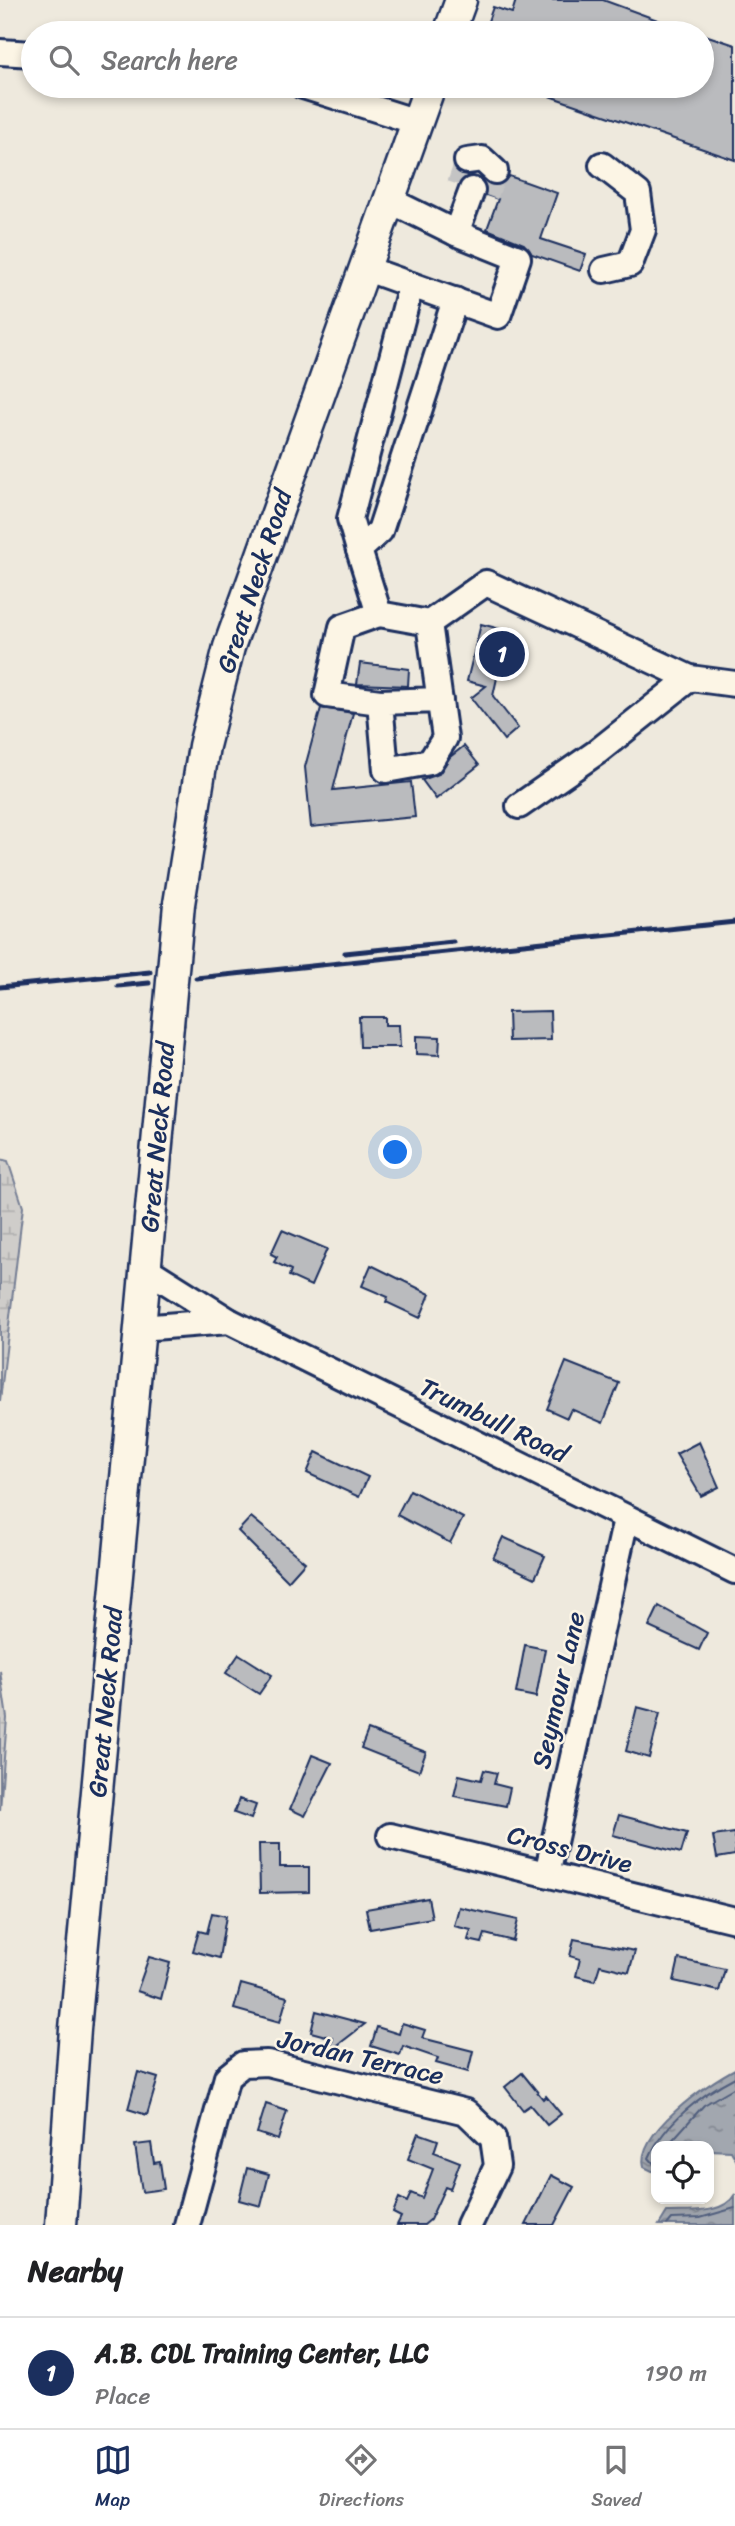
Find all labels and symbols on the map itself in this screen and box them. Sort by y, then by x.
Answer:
street label: Great Neck Road [203,481,306,679]
pin: 1 [479,628,525,680]
street label: Great Neck Road [126,1037,188,1234]
your location [378,1135,412,1169]
street label: Trumbull Road [411,1364,579,1477]
street label: Great Neck Road [74,1602,136,1799]
street label: Seymour Lane [518,1607,598,1773]
street label: Cross Drive [503,1811,638,1887]
street label: Jordan Terrace [272,2015,449,2098]

